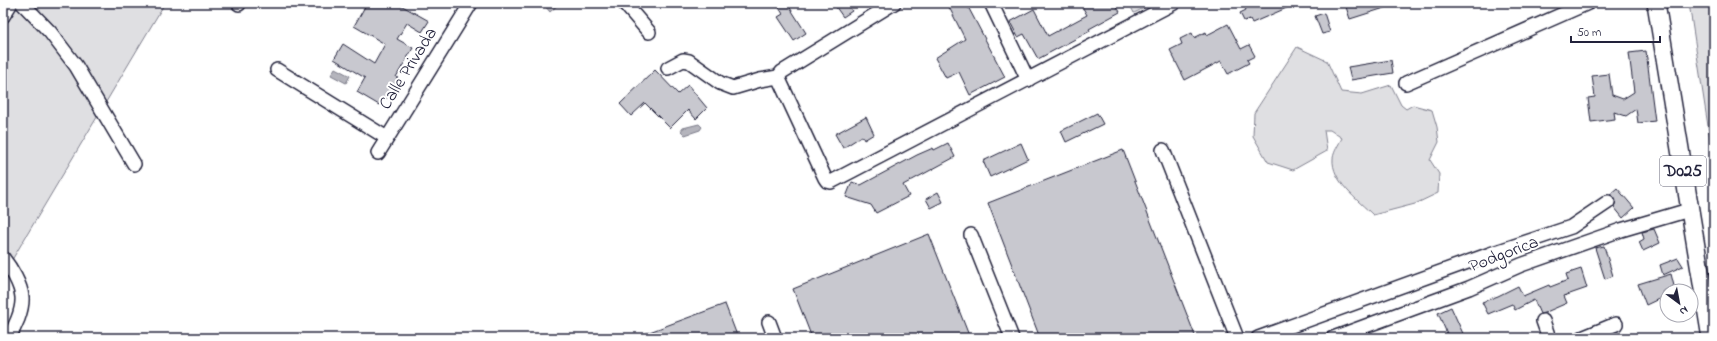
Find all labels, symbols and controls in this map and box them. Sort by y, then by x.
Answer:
scale bar [1571,18,1660,44]
street label: Calle Privada [373,23,445,115]
text: 50 m [1577,24,1601,42]
road number: D025 [1660,156,1706,186]
street label: Podgorica [1465,230,1543,281]
north arrow [1659,283,1699,323]
text: N [1676,302,1691,319]

